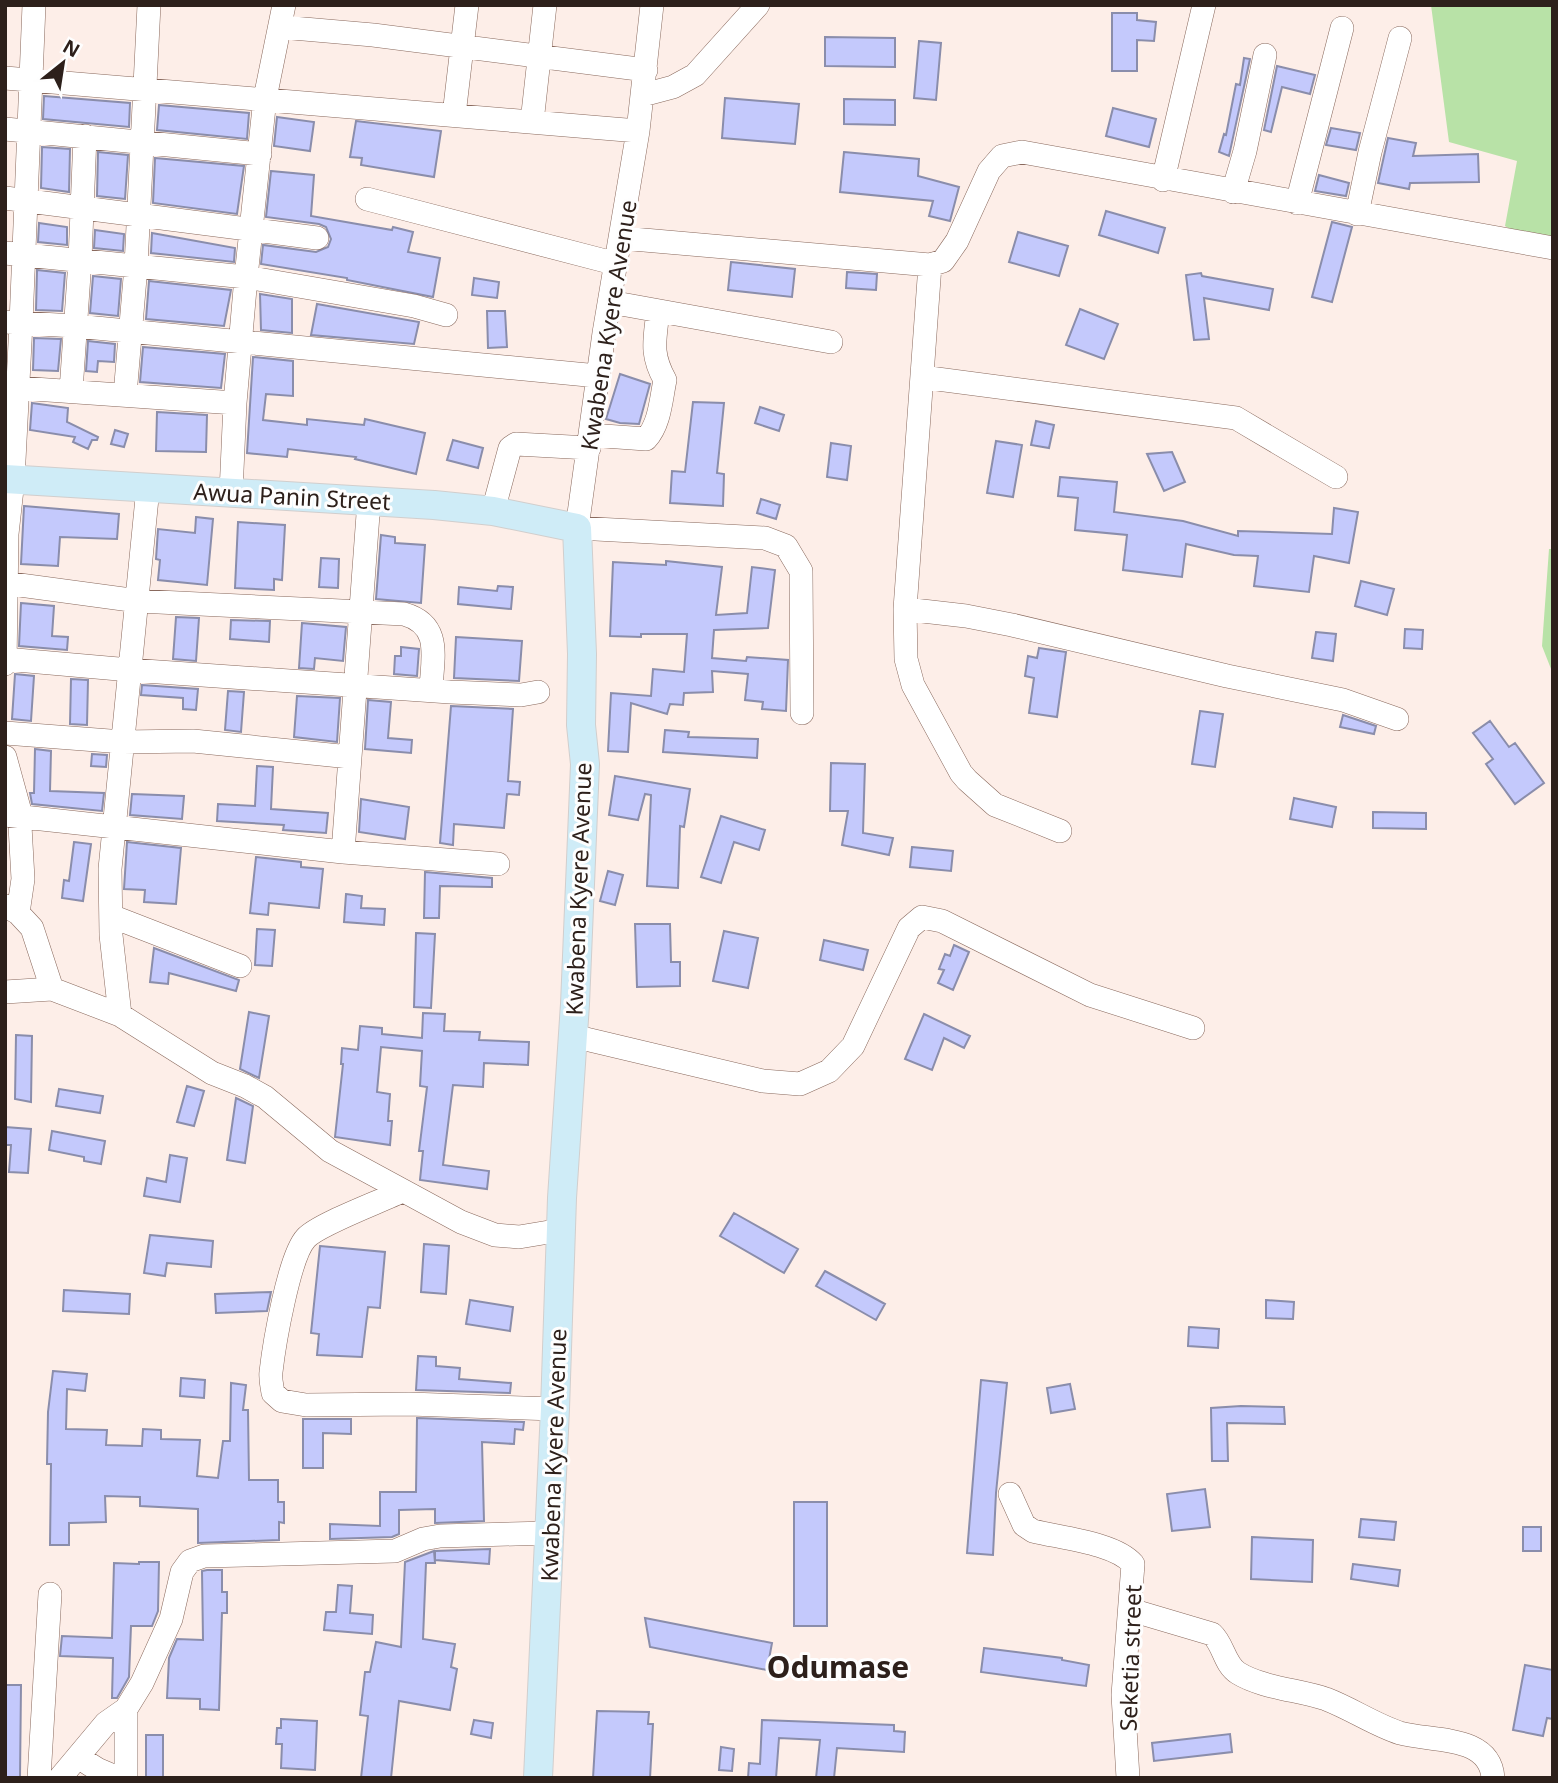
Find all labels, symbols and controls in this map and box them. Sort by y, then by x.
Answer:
north arrow [28,28,98,98]
text: N [58,33,85,63]
street label: Kwabena Kyere Avenue [572,197,644,453]
street label: Awua Panin Street [193,475,391,517]
street label: Kwabena Kyere Avenue [558,762,598,1016]
street label: Kwabena Kyere Avenue [533,1328,573,1582]
street label: Seketia street [1111,1584,1149,1732]
district label: Odumase [767,1646,909,1687]

